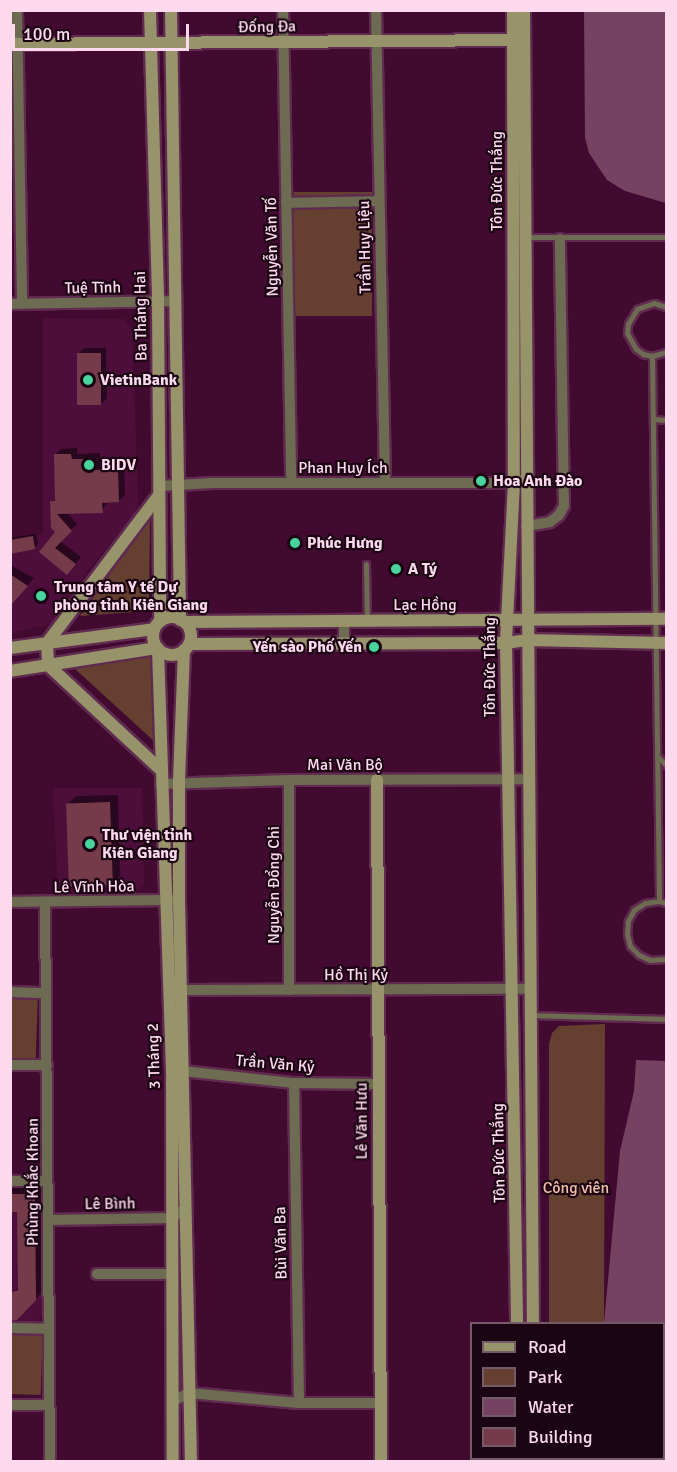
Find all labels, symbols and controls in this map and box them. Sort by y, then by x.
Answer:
scale bar [15,12,192,50]
street label: Đống Đa [238,17,296,37]
text: 100 m [23,23,70,45]
street label: Tôn Đức Thắng [487,131,507,231]
street label: Nguyễn Văn Tố [262,197,282,297]
street label: Trần Huy Liệu [355,200,375,294]
street label: Ba Tháng Hai [131,271,151,361]
street label: Tuệ Tĩnh [65,278,121,298]
place label: VietinBank [100,370,177,390]
marker: VietinBank [81,373,95,387]
place label: BIDV [101,455,136,475]
marker: BIDV [82,458,96,472]
street label: Phan Huy Ích [298,458,388,478]
place label: Hoa Anh Đào [493,471,582,491]
marker: Hoa Anh Đào [474,474,488,488]
place label: Phúc Hưng [307,533,383,553]
marker: Phúc Hưng [288,536,302,550]
place label: A Tý [408,559,437,579]
marker: A Tý [389,562,403,576]
place label: Trung tâm Y tế Dự phòng tỉnh Kiên Giang [54,577,208,615]
marker: Trung tâm Y tế Dự phòng tỉnh Kiên Giang [32,587,50,605]
street label: Lạc Hồng [393,595,457,615]
street label: Tôn Đức Thắng [480,617,500,717]
place label: Yến sào Phố Yến [253,637,362,657]
marker: Yến sào Phố Yến [367,640,381,654]
street label: Mai Văn Bộ [307,755,383,775]
place label: Thư viện tỉnh Kiên Giang [102,825,192,863]
street label: Nguyễn Đổng Chi [264,826,284,944]
marker: Thư viện tỉnh Kiên Giang [83,837,97,851]
street label: Lê Vĩnh Hòa [53,877,135,897]
street label: Hồ Thị Kỷ [324,965,388,985]
street label: 3 Tháng 2 [143,1023,165,1089]
street label: Trần Văn Kỷ [235,1051,315,1077]
street label: Lê Văn Hưu [352,1083,372,1159]
street label: Tôn Đức Thắng [489,1103,509,1203]
street label: Phùng Khắc Khoan [23,1118,43,1246]
park label: Công viên [543,1178,609,1198]
street label: Lê Bình [84,1194,136,1214]
street label: Bùi Văn Ba [271,1206,291,1280]
legend [470,1322,665,1460]
text: Road [528,1336,567,1358]
text: Park [528,1366,563,1388]
text: Water [528,1396,573,1418]
text: Building [528,1426,592,1448]

